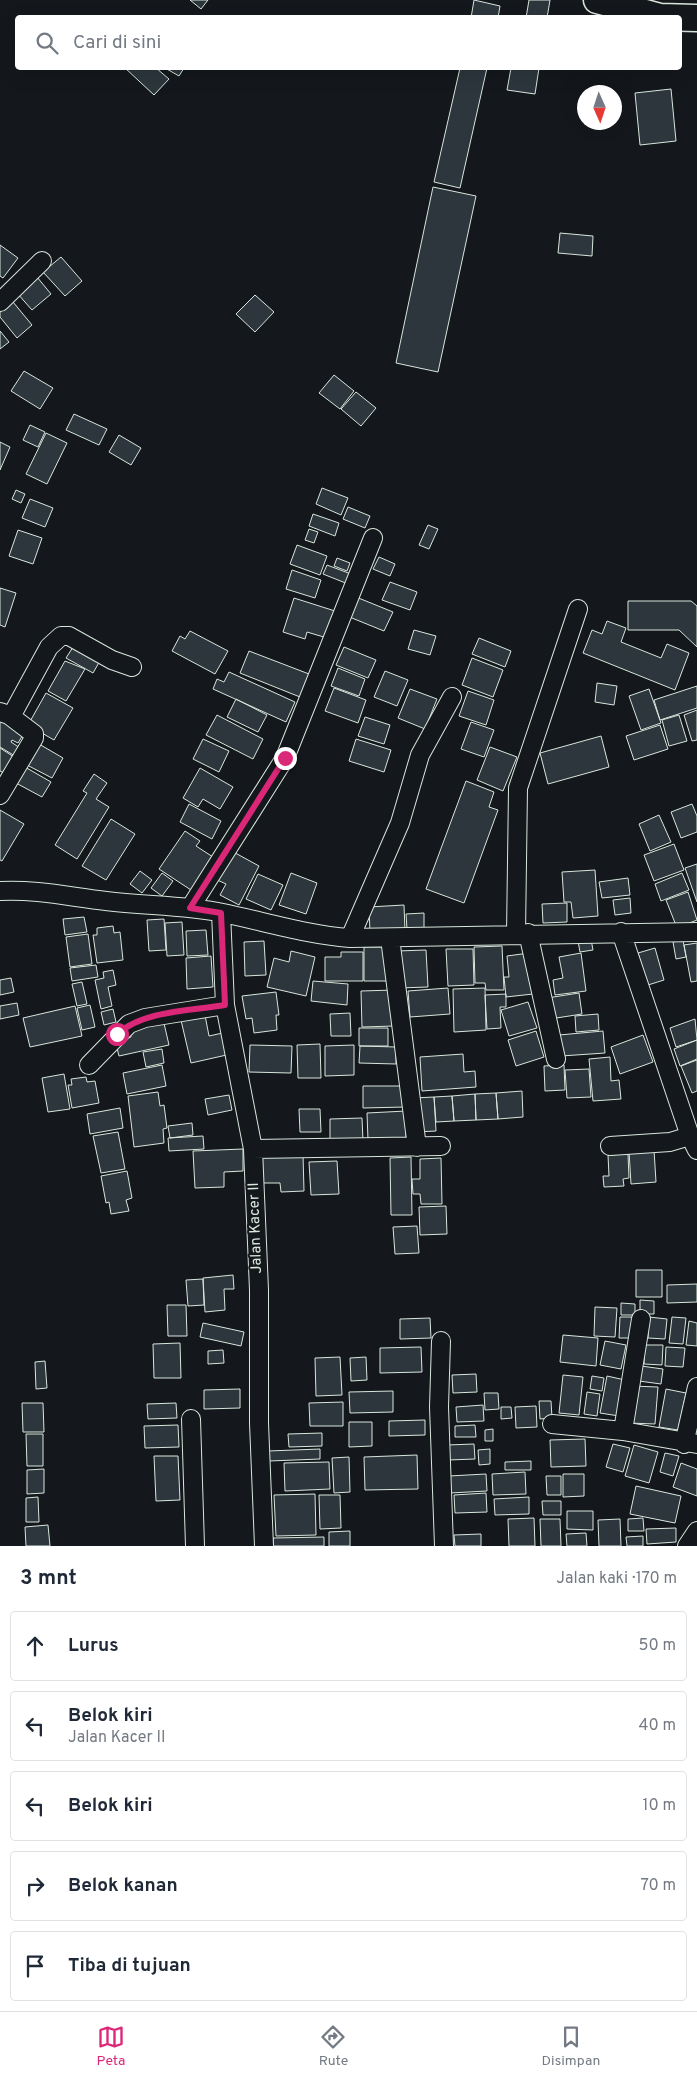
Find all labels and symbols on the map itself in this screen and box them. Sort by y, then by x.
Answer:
north arrow [577,85,622,130]
route end [274,747,297,770]
route start [106,1023,129,1046]
street label: Jalan Kacer II [245,1182,267,1274]

